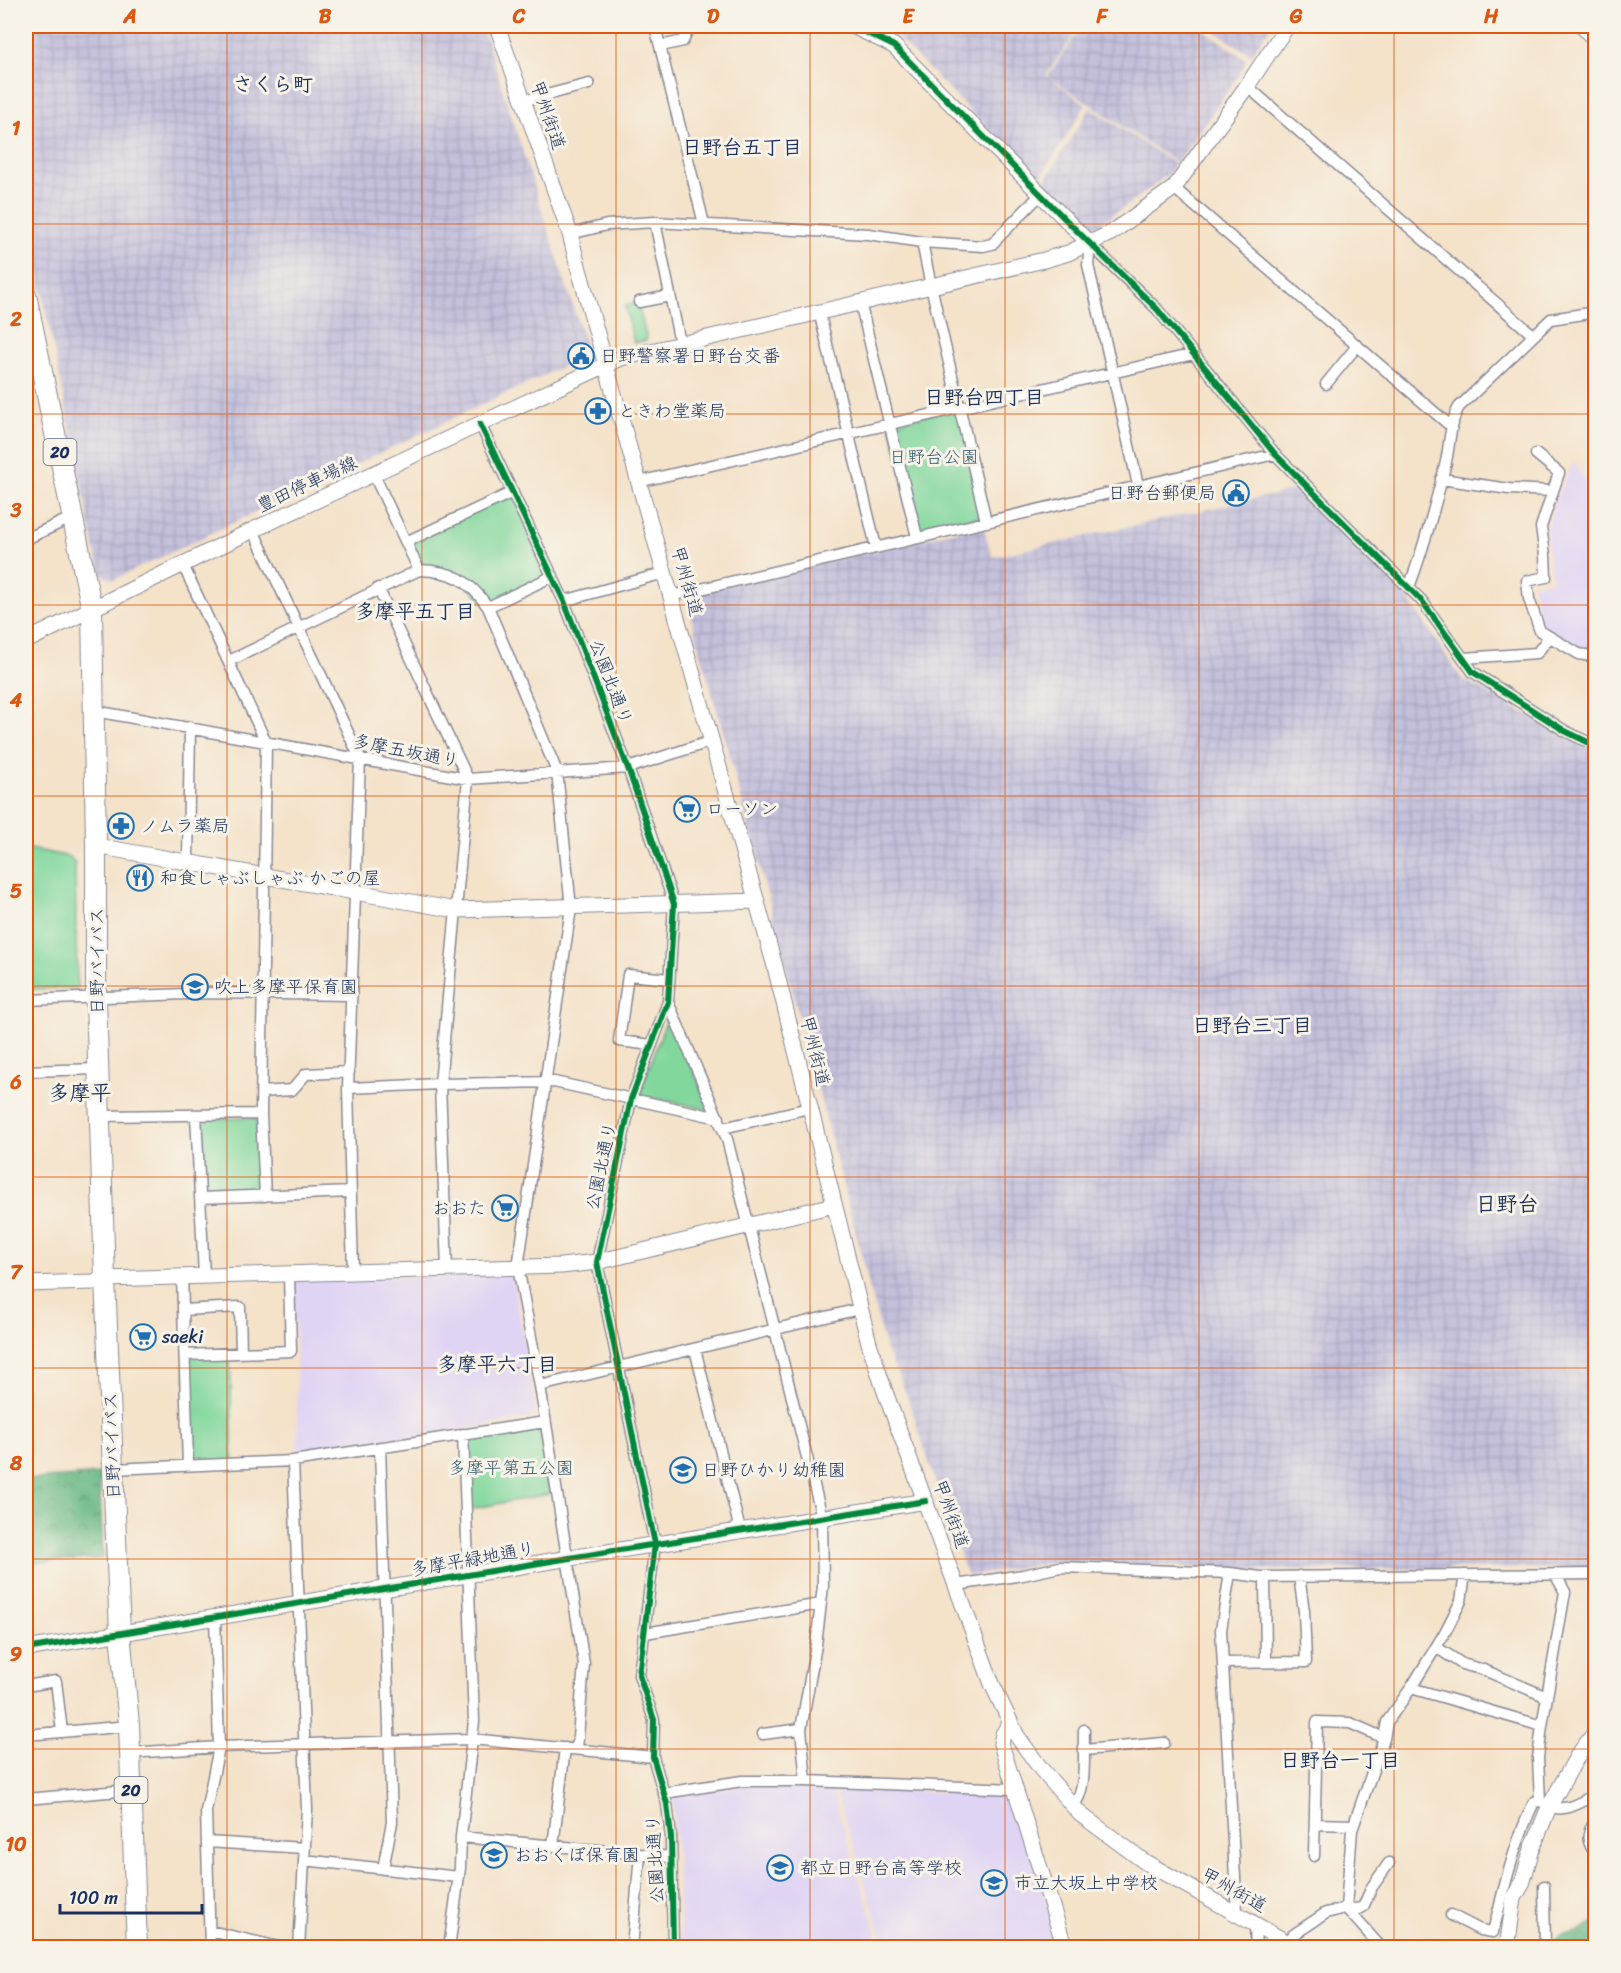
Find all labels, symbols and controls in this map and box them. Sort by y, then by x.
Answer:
text: A [122,0,137,34]
text: B [319,0,332,34]
text: C [512,0,526,34]
text: D [707,0,720,34]
text: E [902,0,915,34]
text: F [1096,0,1109,34]
text: G [1289,0,1303,34]
text: H [1483,0,1499,34]
district label: さくら町 [233,67,313,102]
street label: 甲州街道 [521,76,575,154]
text: 1 [12,111,21,146]
district label: 日野台五丁目 [682,130,802,165]
text: 2 [9,302,22,337]
place label: 日野警察署日野台交番 [600,340,780,372]
public building icon: 日野警察署日野台交番 [566,341,596,371]
district label: 日野台四丁目 [924,380,1044,415]
place label: ときわ堂薬局 [618,395,726,427]
pharmacy icon: ときわ堂薬局 [583,396,613,426]
road number: 20 [44,439,76,465]
park label: 日野台公園 [889,441,979,473]
street label: 豊田停車場線 [251,447,363,521]
place label: 日野台郵便局 [1108,477,1216,509]
public building icon: 日野台郵便局 [1221,478,1251,508]
text: 3 [10,493,22,528]
street label: 甲州街道 [662,542,712,620]
district label: 多摩平五丁目 [355,594,475,629]
street label: 公園北通り [580,634,642,730]
text: 4 [9,683,23,718]
street label: 多摩五坂通り [350,725,462,777]
place label: ローソン [706,793,778,825]
supermarket icon: ローソン [672,794,702,824]
place label: ノムラ薬局 [140,810,230,842]
pharmacy icon: ノムラ薬局 [106,811,136,841]
place label: 和食しゃぶしゃぶ かごの屋 [160,862,381,894]
restaurant icon: 和食しゃぶしゃぶ かごの屋 [125,863,155,893]
text: 5 [10,874,22,909]
street label: 日野バイパス [81,907,113,1015]
place label: 吹上多摩平保育園 [214,971,358,1003]
school or university icon: 吹上多摩平保育園 [180,972,210,1002]
district label: 日野台三丁目 [1192,1008,1312,1043]
street label: 甲州街道 [791,1012,839,1090]
text: 6 [9,1065,22,1100]
district label: 多摩平 [49,1074,112,1112]
street label: 公園北通り [576,1119,626,1213]
district label: 日野台 [1476,1185,1539,1223]
place label: おおた [432,1192,486,1224]
supermarket icon: おおた [490,1193,520,1223]
text: 7 [10,1255,23,1290]
place label: saeki [161,1321,204,1353]
supermarket icon: saeki [128,1322,158,1352]
district label: 多摩平六丁目 [437,1347,557,1382]
street label: 日野バイパス [94,1392,130,1500]
text: 8 [9,1446,23,1481]
park label: 多摩平第五公園 [448,1452,574,1484]
place label: 日野ひかり幼稚園 [702,1454,846,1486]
school or university icon: 日野ひかり幼稚園 [668,1455,698,1485]
street label: 甲州街道 [924,1475,978,1553]
street label: 多摩平緑地通り [408,1532,538,1586]
text: 9 [10,1637,22,1672]
district label: 日野台一丁目 [1280,1743,1400,1778]
road number: 20 [114,1777,148,1803]
street label: 公園北通り [637,1813,673,1905]
text: 10 [5,1827,27,1862]
place label: おおくぼ保育園 [514,1839,640,1871]
school or university icon: おおくぼ保育園 [479,1840,509,1870]
place label: 都立日野台高等学校 [800,1852,962,1884]
school or university icon: 都立日野台高等学校 [765,1853,795,1883]
street label: 甲州街道 [1195,1859,1273,1921]
place label: 市立大坂上中学校 [1014,1867,1158,1899]
school or university icon: 市立大坂上中学校 [979,1868,1009,1898]
scale bar [60,1877,202,1915]
text: 100 m [69,1882,118,1914]

